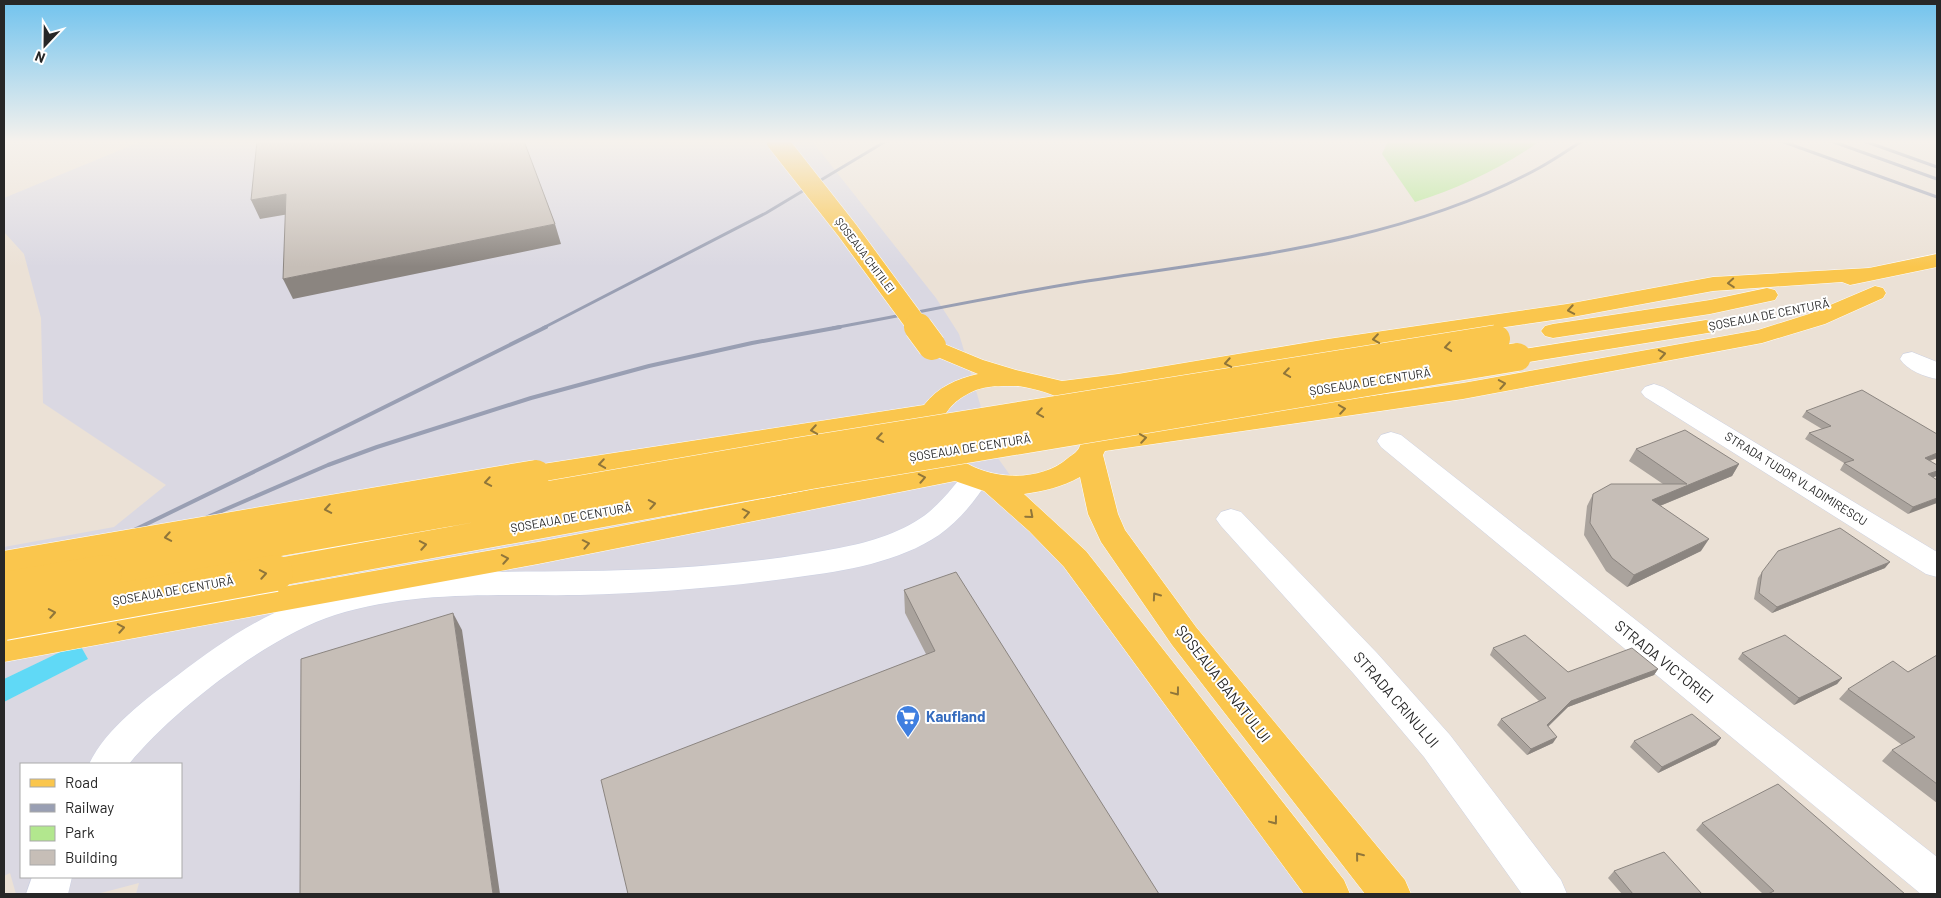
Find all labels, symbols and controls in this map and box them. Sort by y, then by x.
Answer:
north arrow [20,20,70,70]
text: N [32,48,47,67]
street label: ȘOSEAUA CHITILEI [833,215,898,295]
one-way arrow [1727,278,1735,289]
street label: ȘOSEAUA DE CENTURĂ [1707,295,1830,333]
one-way arrow [1567,304,1576,314]
one-way arrow [1372,333,1380,344]
one-way arrow [1443,341,1451,352]
one-way arrow [1658,350,1666,360]
one-way arrow [1223,358,1232,368]
street label: ȘOSEAUA DE CENTURĂ [1308,364,1432,398]
one-way arrow [1283,367,1292,377]
one-way arrow [1498,379,1507,389]
one-way arrow [1338,404,1346,415]
one-way arrow [1036,407,1045,417]
one-way arrow [810,425,818,435]
street label: STRADA TUDOR VLADIMIRESCU [1723,428,1870,528]
street label: ȘOSEAUA DE CENTURĂ [908,430,1032,464]
one-way arrow [876,433,884,443]
one-way arrow [1139,433,1147,443]
one-way arrow [597,458,606,468]
one-way arrow [918,474,927,484]
one-way arrow [484,477,493,487]
street label: ȘOSEAUA DE CENTURĂ [509,499,632,535]
one-way arrow [648,499,656,509]
one-way arrow [324,504,332,514]
one-way arrow [741,508,750,519]
one-way arrow [1025,509,1034,518]
one-way arrow [163,531,172,541]
one-way arrow [582,539,591,550]
one-way arrow [419,541,428,551]
one-way arrow [500,555,509,565]
one-way arrow [259,570,268,580]
street label: ȘOSEAUA DE CENTURĂ [111,572,234,608]
one-way arrow [1153,593,1162,602]
one-way arrow [47,608,56,618]
street label: STRADA VICTORIEI [1612,616,1718,707]
street label: ȘOSEAUA BANATULUI [1173,621,1275,745]
one-way arrow [116,623,125,633]
street label: STRADA CRINULUI [1350,648,1443,751]
one-way arrow [1170,686,1179,696]
supermarket icon: Kaufland [895,704,921,738]
place label: Kaufland [926,707,986,725]
legend [20,763,182,878]
text: Road [65,773,98,791]
text: Railway [65,798,114,816]
one-way arrow [1269,815,1277,824]
text: Park [65,823,95,841]
text: Building [65,848,118,866]
one-way arrow [1357,853,1365,862]

